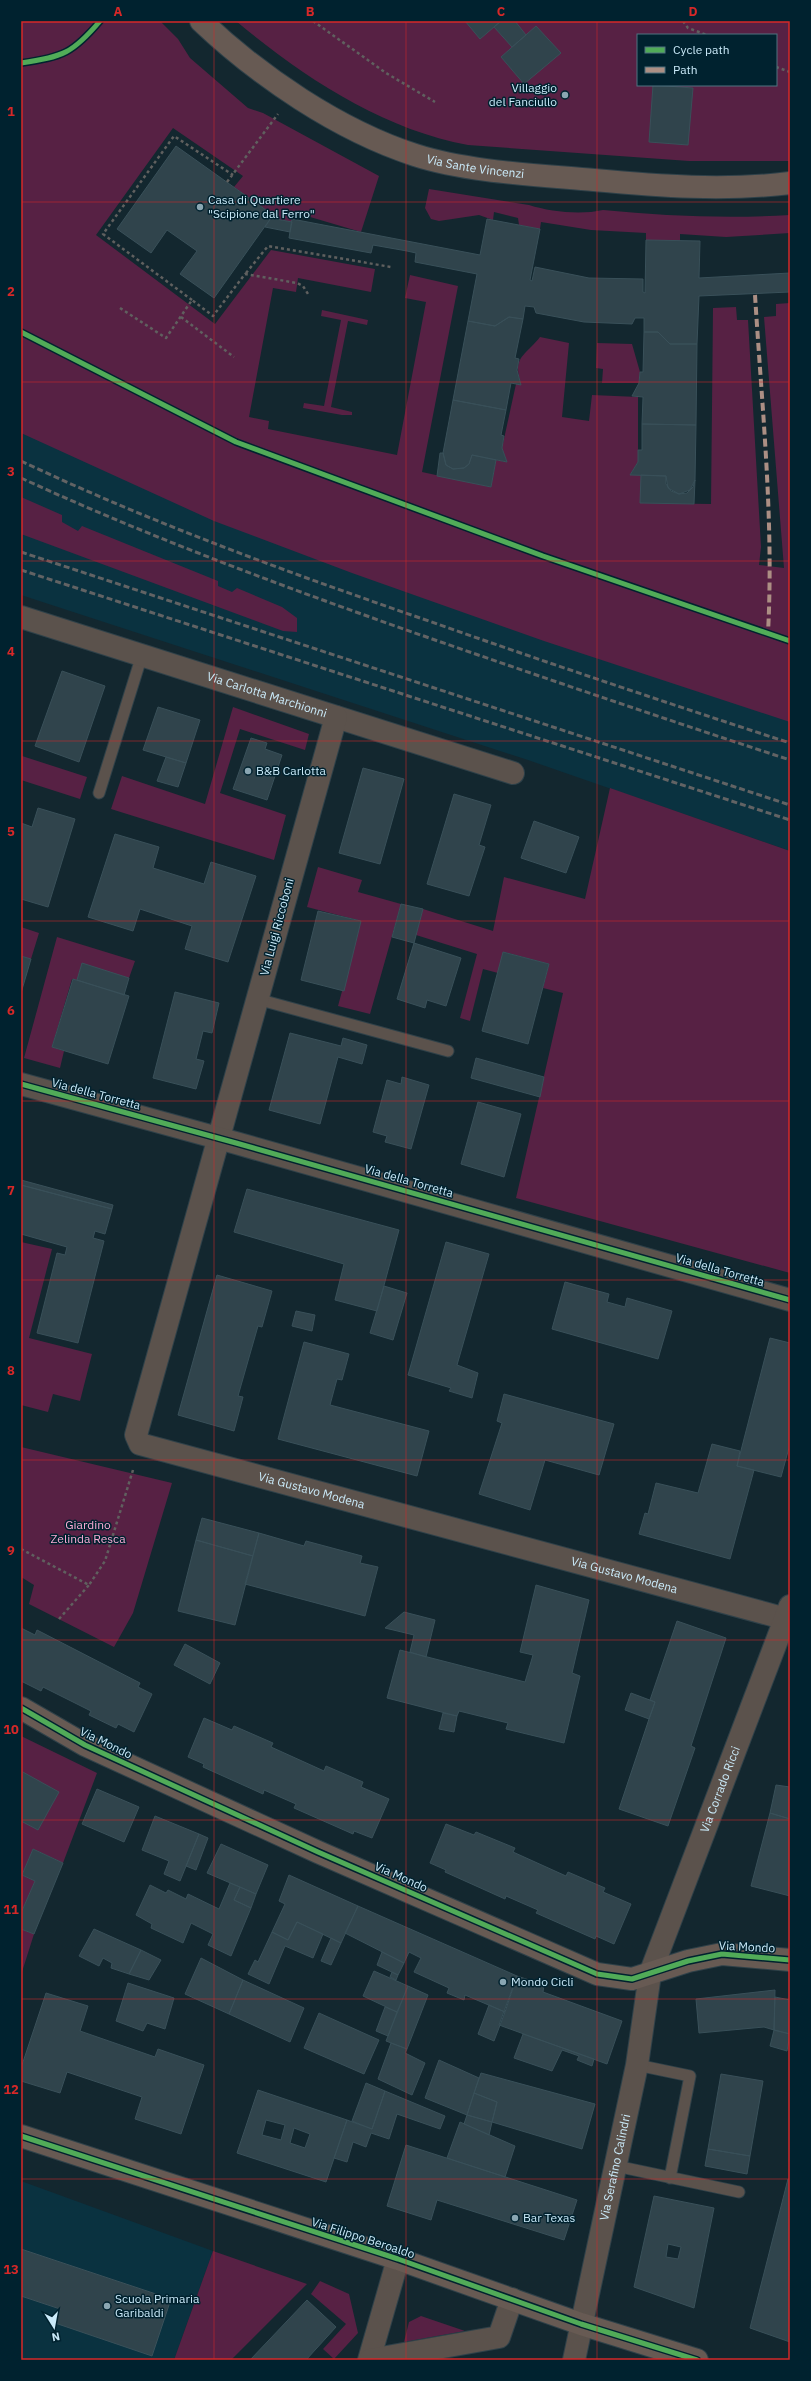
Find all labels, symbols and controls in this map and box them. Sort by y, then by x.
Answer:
text: A [114,3,123,20]
text: B [306,3,315,20]
text: C [497,3,506,20]
text: D [688,3,698,20]
legend [637,34,777,86]
text: Cycle path [673,42,730,57]
text: Path [673,62,698,77]
place label: Villaggio del Fanciullo [489,80,557,109]
marker: Villaggio del Fanciullo [560,90,570,100]
text: 1 [7,103,15,120]
street label: Via Sante Vincenzi [425,151,525,181]
place label: Casa di Quartiere "Scipione dal Ferro" [208,192,315,221]
marker: Casa di Quartiere "Scipione dal Ferro" [195,202,205,212]
text: 2 [7,283,15,300]
text: 3 [7,463,15,480]
text: 4 [7,643,15,660]
street label: Via Carlotta Marchionni [205,668,329,721]
place label: B&B Carlotta [256,763,326,778]
marker: B&B Carlotta [243,766,253,776]
text: 5 [7,823,15,840]
street label: Via Luigi Riccoboni [256,877,297,977]
text: 6 [7,1002,15,1019]
street label: Via della Torretta [50,1074,143,1113]
street label: Via della Torretta [363,1161,456,1201]
text: 7 [7,1182,15,1199]
street label: Via della Torretta [674,1250,767,1290]
text: 8 [7,1362,15,1379]
street label: Via Gustavo Modena [257,1468,367,1512]
park label: Giardino Zelinda Resca [50,1517,126,1546]
text: 9 [7,1542,15,1559]
street label: Via Gustavo Modena [570,1553,680,1596]
text: 10 [3,1721,19,1738]
street label: Via Mondo [78,1723,135,1762]
street label: Via Corrado Ricci [696,1744,743,1835]
street label: Via Mondo [372,1858,430,1895]
text: 11 [3,1901,19,1918]
street label: Via Mondo [718,1938,776,1955]
place label: Mondo Cicli [511,1974,574,1989]
marker: Mondo Cicli [498,1977,508,1987]
text: 12 [3,2081,19,2098]
street label: Via Serafino Calindri [596,2113,633,2222]
place label: Bar Texas [523,2210,576,2225]
marker: Bar Texas [510,2213,520,2223]
street label: Via Filippo Beroaldo [310,2214,417,2261]
text: 13 [3,2261,19,2278]
place label: Scuola Primaria Garibaldi [115,2291,200,2320]
marker: Scuola Primaria Garibaldi [102,2301,112,2311]
north arrow [34,2307,74,2347]
text: N [51,2329,61,2344]

